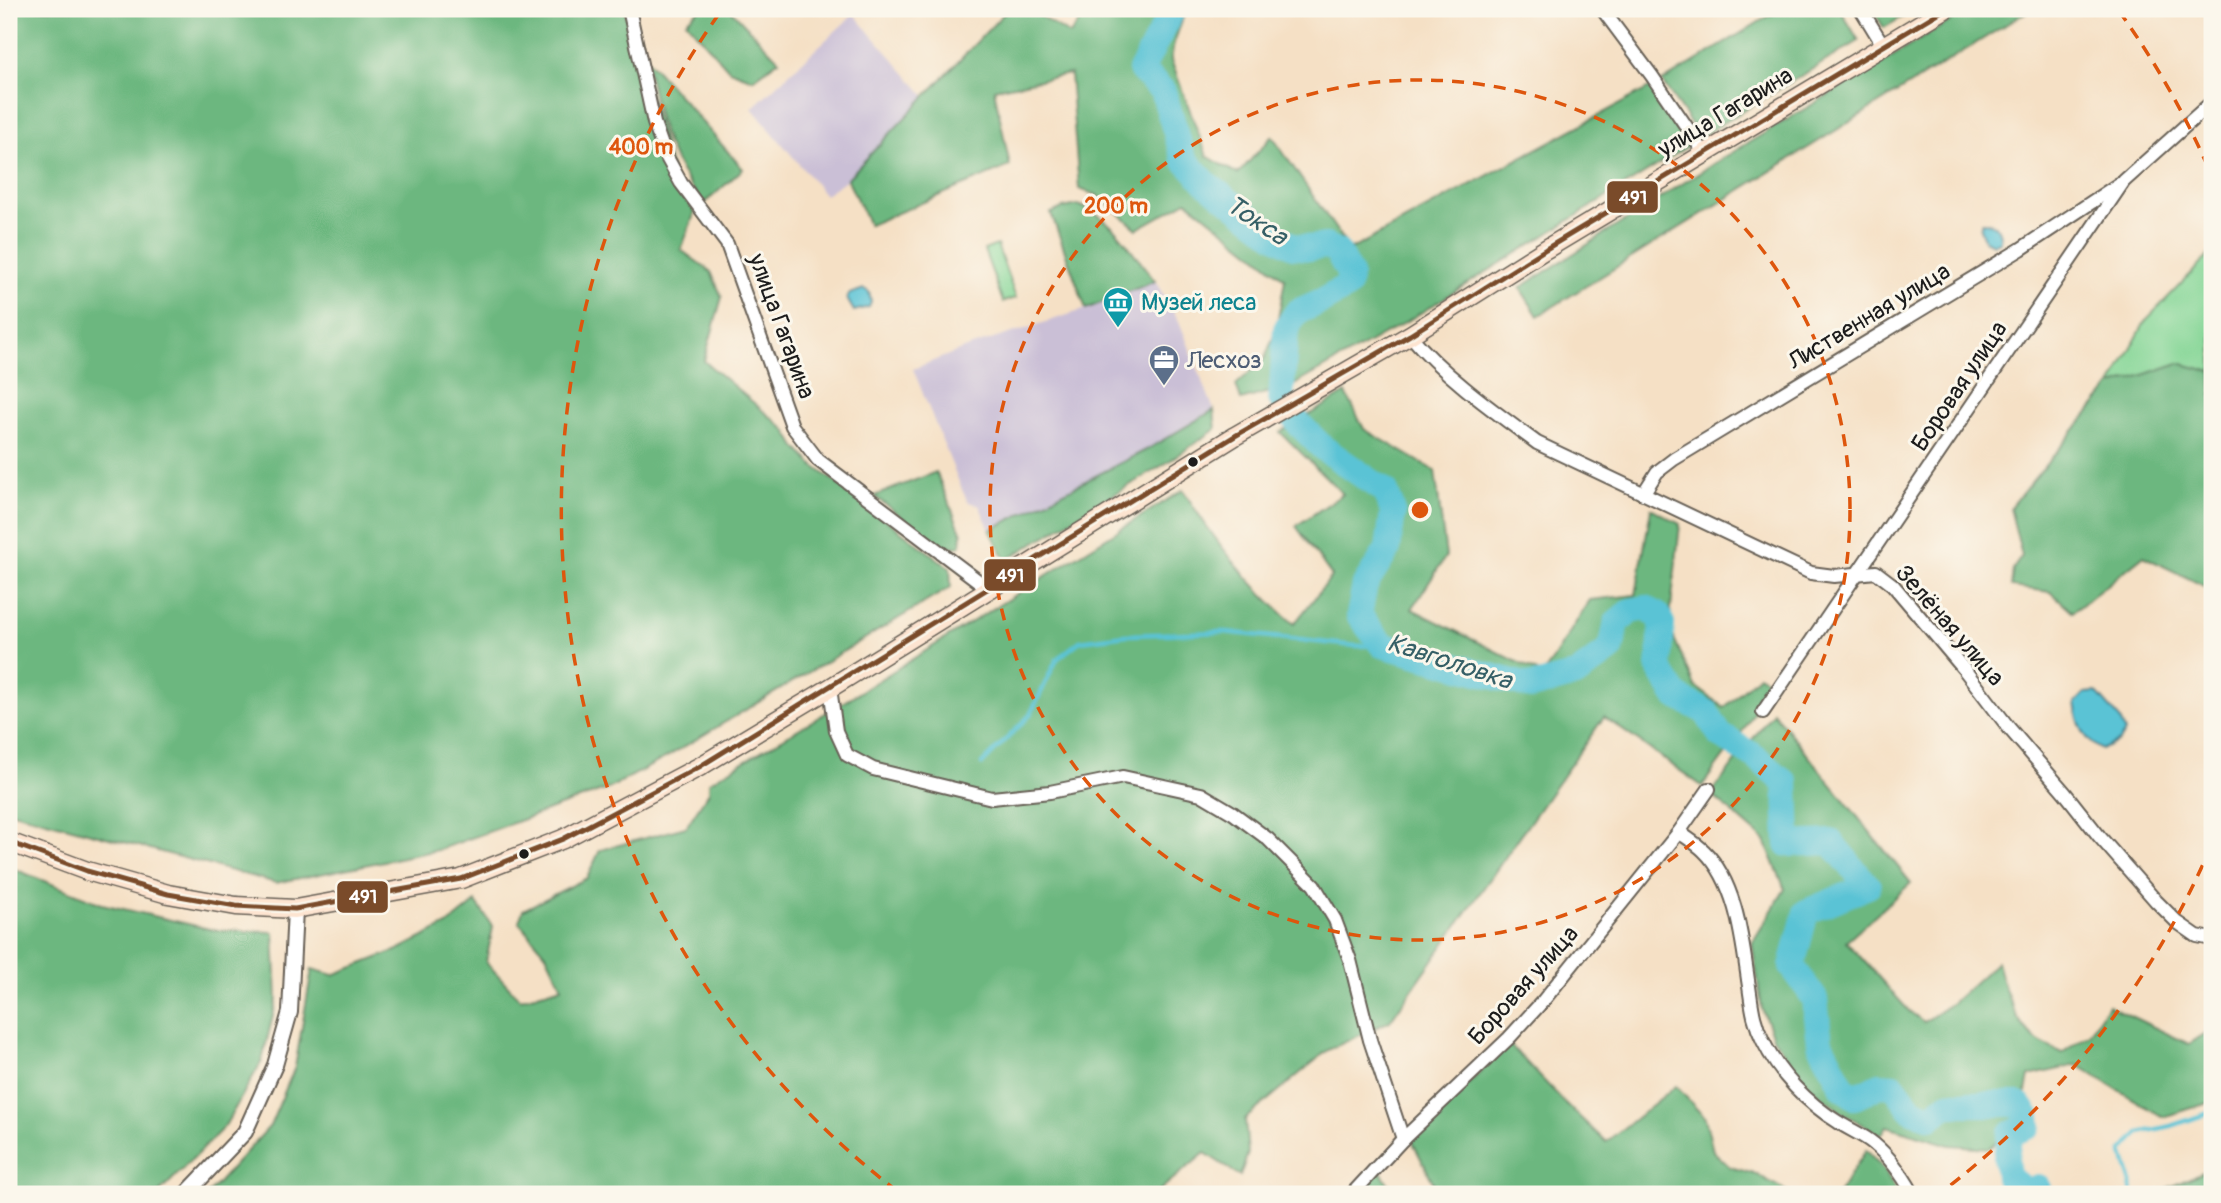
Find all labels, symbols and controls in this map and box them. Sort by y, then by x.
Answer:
street label: улица Гагарина [1652,61,1798,165]
text: 400 m [609,134,673,161]
line badge: 491 [1606,180,1659,214]
text: 491 [1619,186,1647,210]
water label: Токса [1220,189,1295,254]
text: 200 m [1084,193,1148,220]
street label: улица Гагарина [742,249,821,403]
street label: Лиственная улица [1782,257,1956,377]
museum icon: Музей леса [1101,285,1135,329]
place label: Музей леса [1141,288,1256,317]
street label: Боровая улица [1905,316,2014,457]
office icon: Лесхоз [1147,343,1181,387]
place label: Лесхоз [1186,346,1262,375]
unlabelled marker [1186,455,1200,469]
centre of rings [1408,498,1432,522]
line badge: 491 [983,558,1037,592]
street label: Зелёная улица [1889,559,2010,692]
text: 491 [996,564,1024,588]
water label: Кавголовка [1384,627,1518,698]
unlabelled marker [517,847,531,861]
line badge: 491 [336,880,389,914]
text: 491 [349,885,377,909]
street label: Боровая улица [1462,920,1585,1051]

